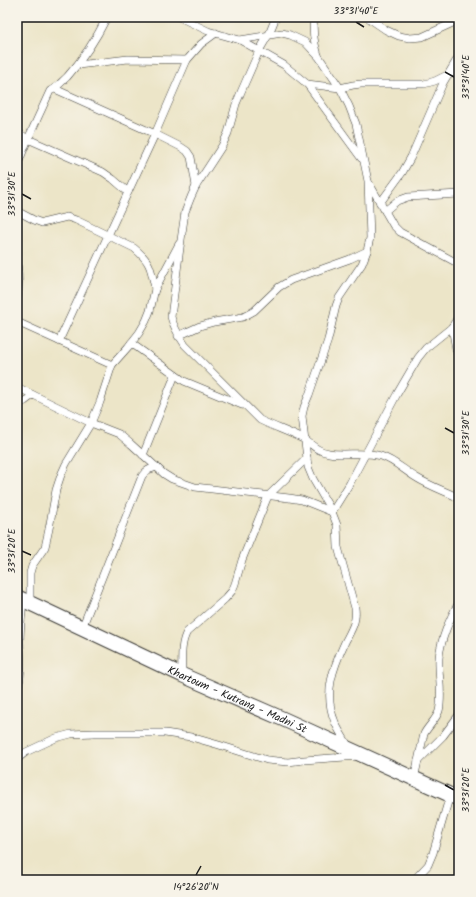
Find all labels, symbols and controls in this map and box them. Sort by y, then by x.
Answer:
text: 33°31'40"E [334,3,380,19]
text: 33°31'40"E [458,53,474,99]
text: 33°31'30"E [4,170,20,216]
text: 33°31'30"E [458,409,474,455]
text: 33°31'20"E [4,527,20,574]
street label: Khartoum - Kutrang - Madni St [164,661,310,739]
text: 33°31'20"E [458,766,474,813]
text: 14°26'20"N [173,879,219,895]

